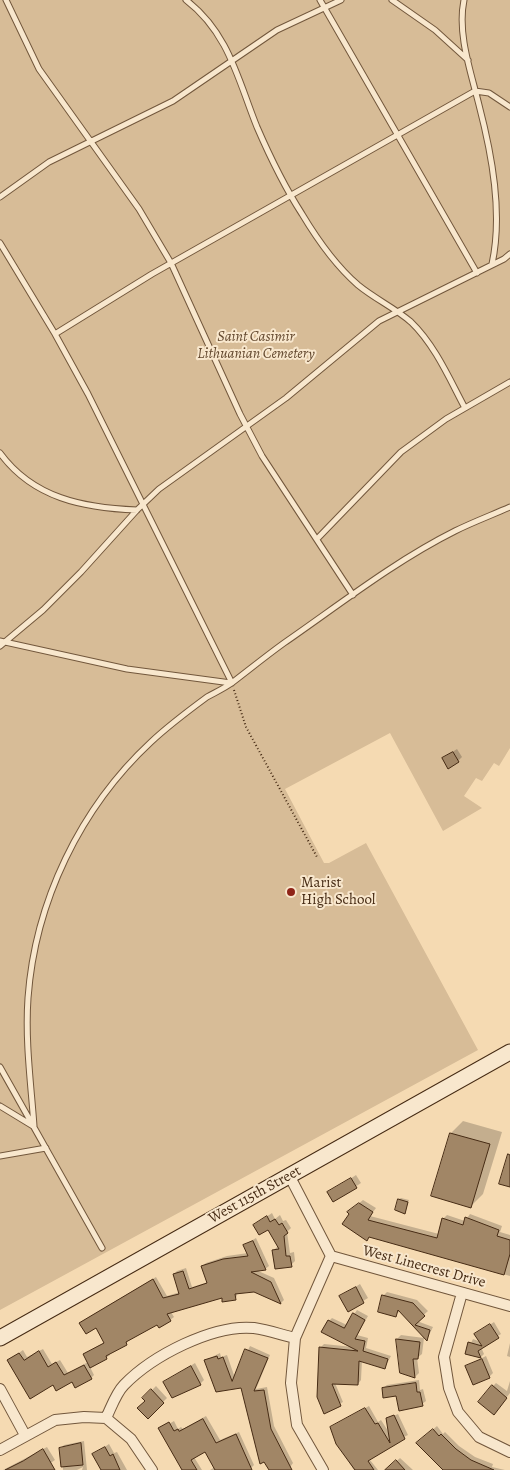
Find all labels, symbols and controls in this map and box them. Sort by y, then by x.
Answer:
park label: Saint Casimir Lithuanian Cemetery [197,328,315,363]
place label: Marist High School [301,874,376,909]
marker: Marist High School [285,886,297,898]
street label: West 115th Street [206,1162,304,1228]
street label: West Linecrest Drive [361,1242,487,1292]

